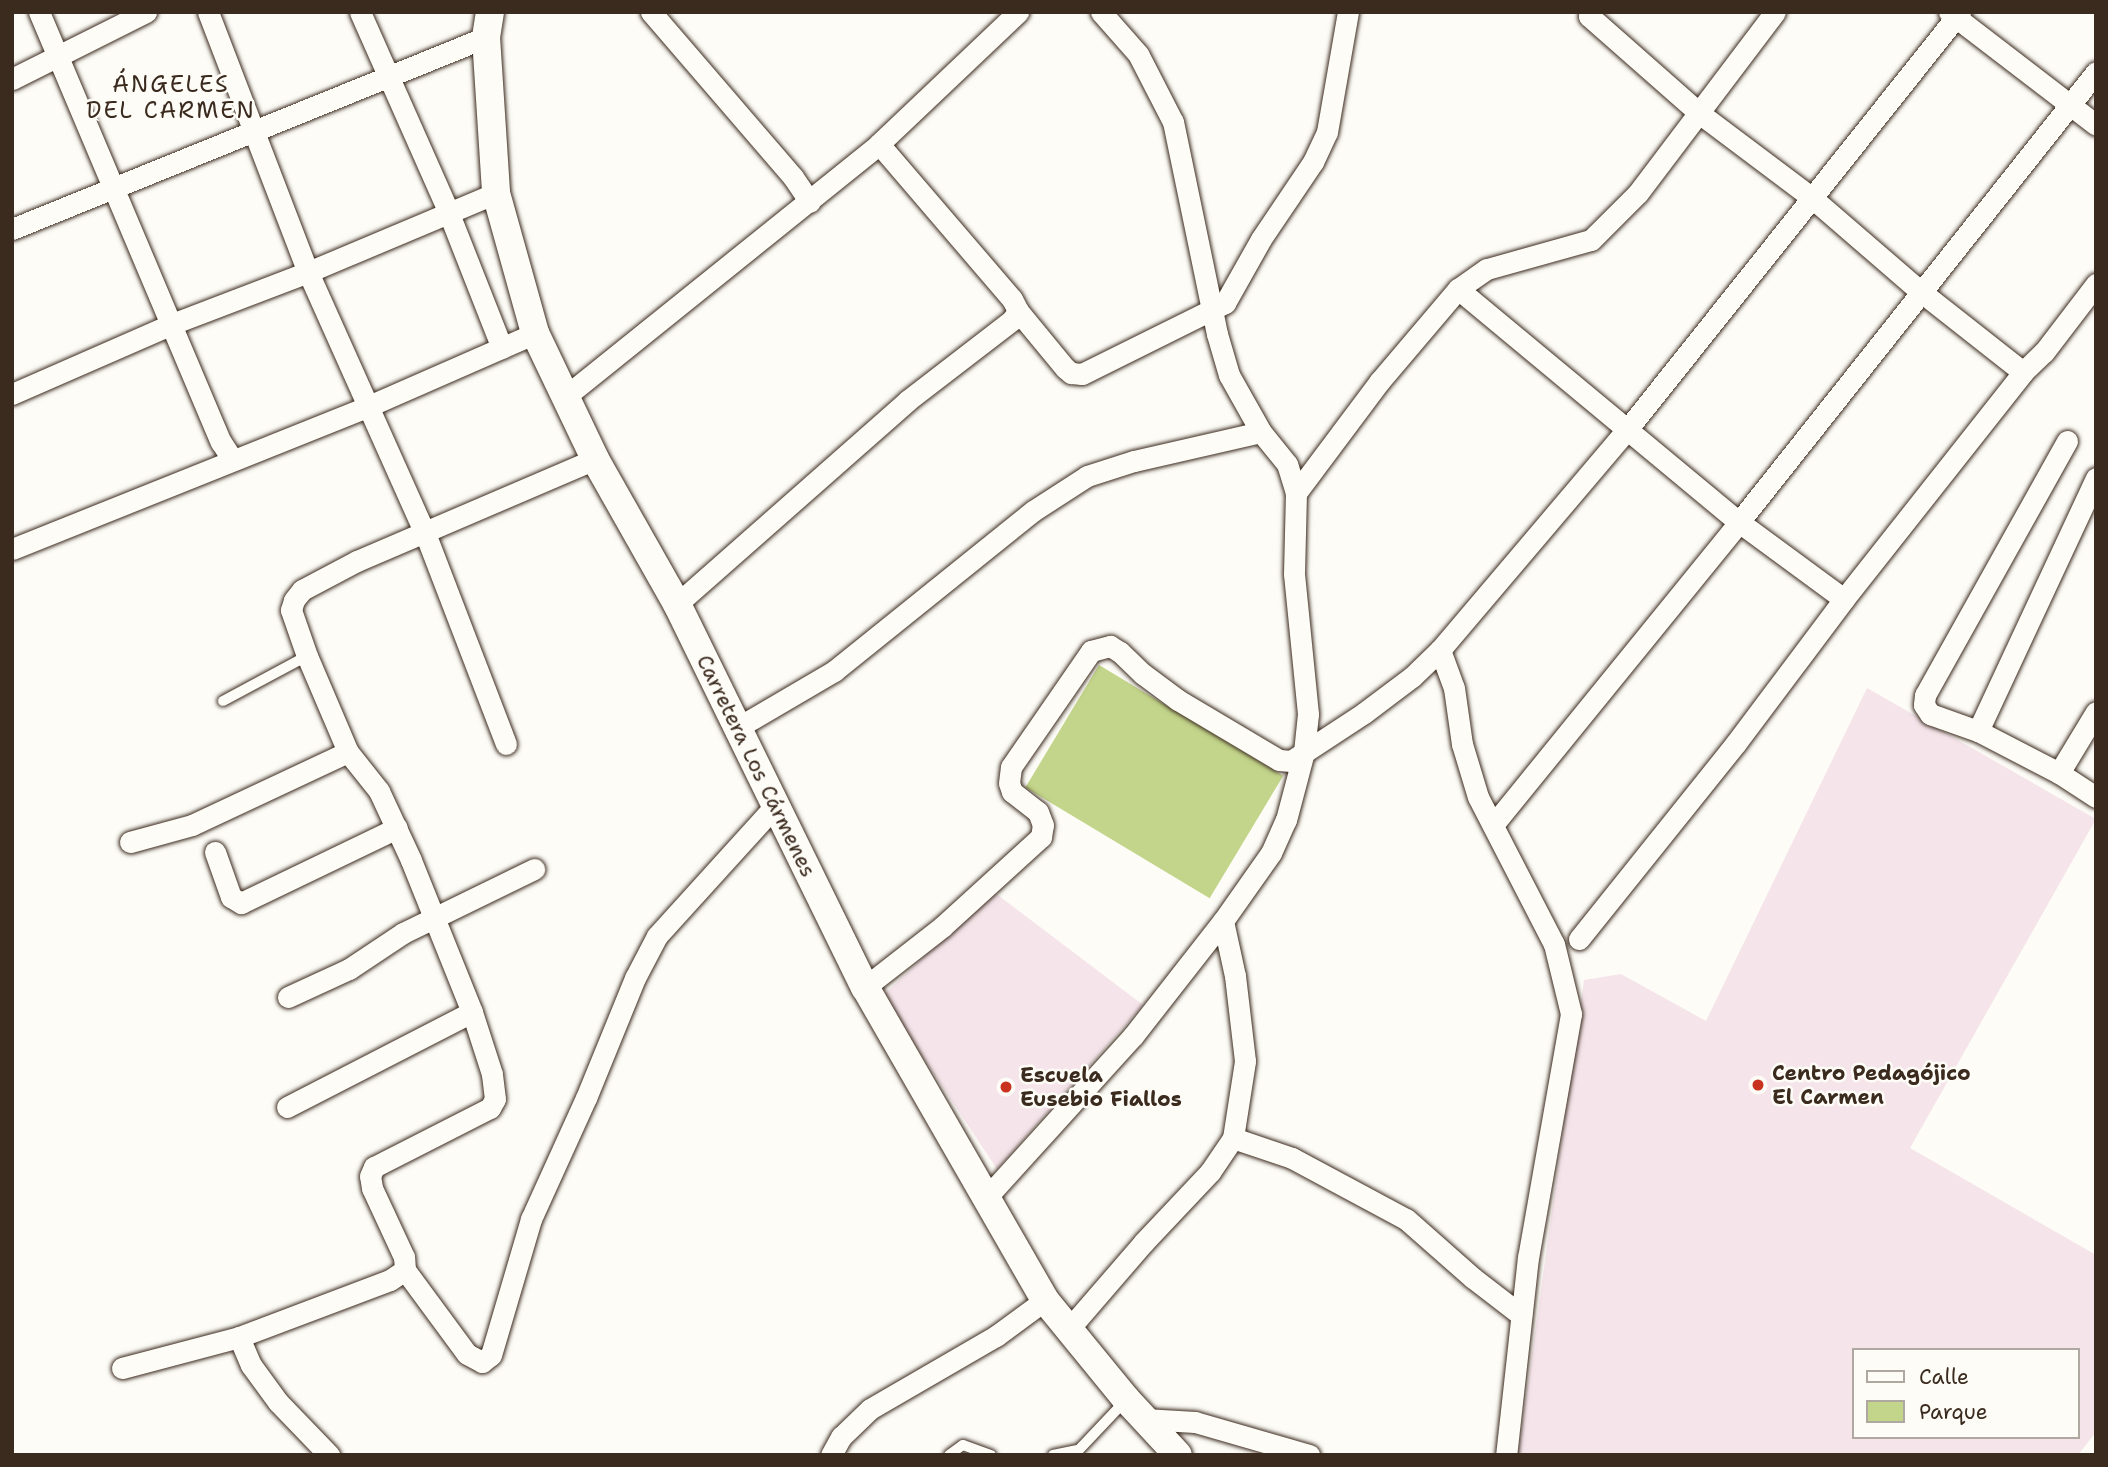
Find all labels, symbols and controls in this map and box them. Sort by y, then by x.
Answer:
district label: ÁNGELES DEL CARMEN [87,70,255,124]
street label: Carretera Los Cármenes [691,651,821,881]
place label: Centro Pedagójico El Carmen [1772,1060,1971,1110]
place label: Escuela Eusebio Fiallos [1020,1062,1182,1112]
marker: Centro Pedagójico El Carmen [1750,1077,1766,1093]
marker: Escuela Eusebio Fiallos [998,1079,1014,1095]
legend [1853,1348,2080,1439]
text: Calle [1919,1363,1969,1391]
text: Parque [1919,1398,1988,1426]

